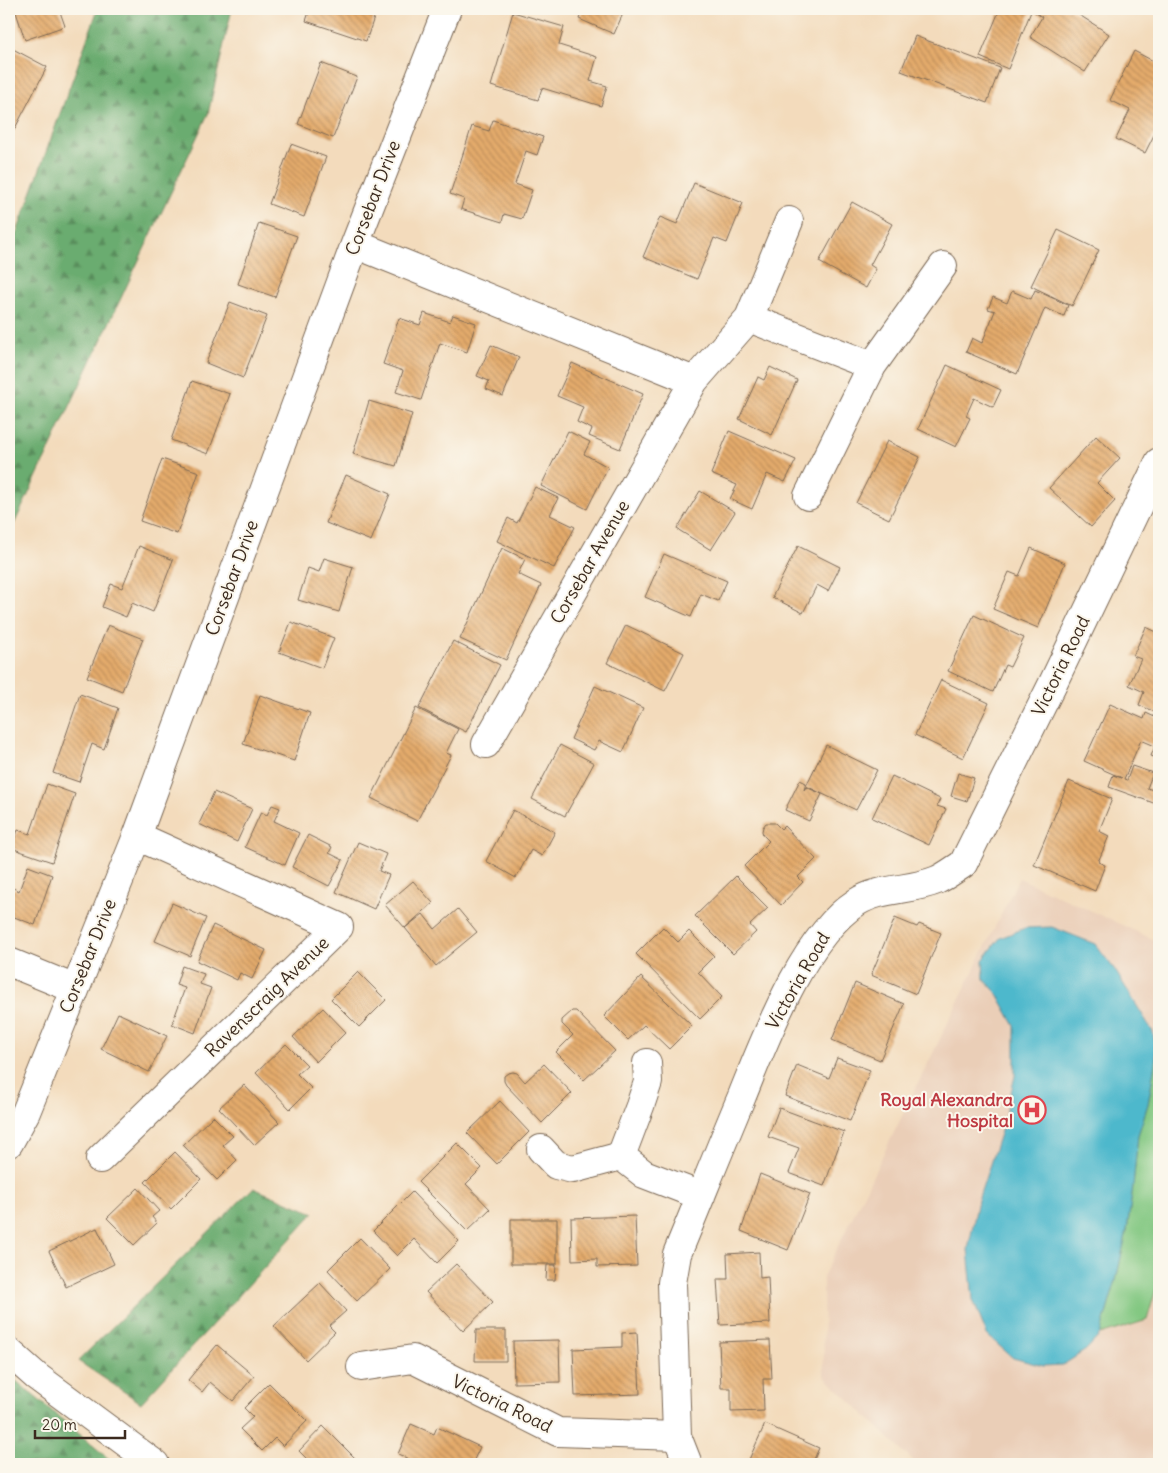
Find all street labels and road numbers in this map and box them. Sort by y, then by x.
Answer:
street label: Corsebar Drive [340,137,405,259]
street label: Corsebar Avenue [545,496,634,628]
street label: Corsebar Drive [200,517,263,639]
street label: Victoria Road [1026,611,1095,720]
street label: Corsebar Drive [54,895,121,1016]
street label: Victoria Road [760,928,835,1034]
street label: Ravenscraig Avenue [200,931,334,1062]
street label: Victoria Road [448,1369,557,1438]

